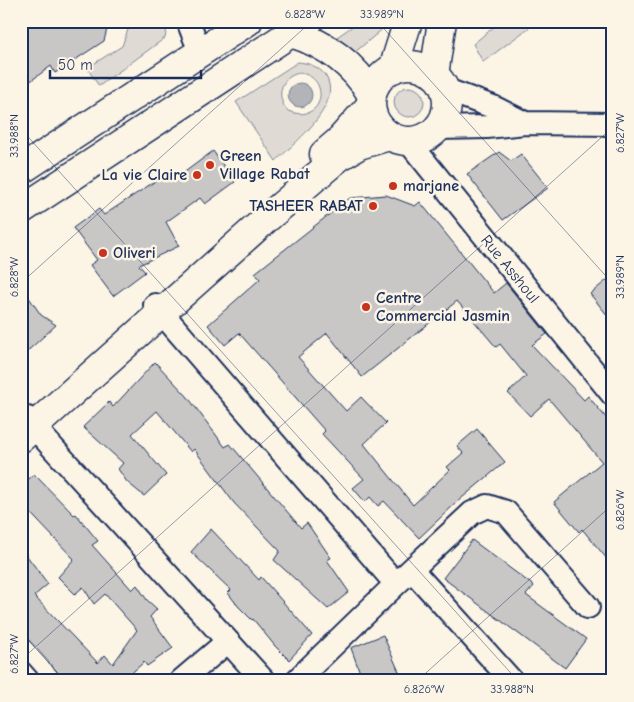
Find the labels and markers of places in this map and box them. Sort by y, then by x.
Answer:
place label: Green Village Rabat [220,147,310,183]
marker: Green Village Rabat [204,159,216,171]
place label: La vie Claire [101,166,187,184]
marker: La vie Claire [191,169,203,181]
place label: marjane [403,177,459,195]
marker: marjane [387,180,399,192]
place label: TASHEER RABAT [249,197,364,215]
marker: TASHEER RABAT [367,200,379,212]
place label: Oliveri [113,244,156,262]
marker: Oliveri [97,247,109,259]
place label: Centre Commercial Jasmin [376,289,510,325]
marker: Centre Commercial Jasmin [360,301,372,313]

